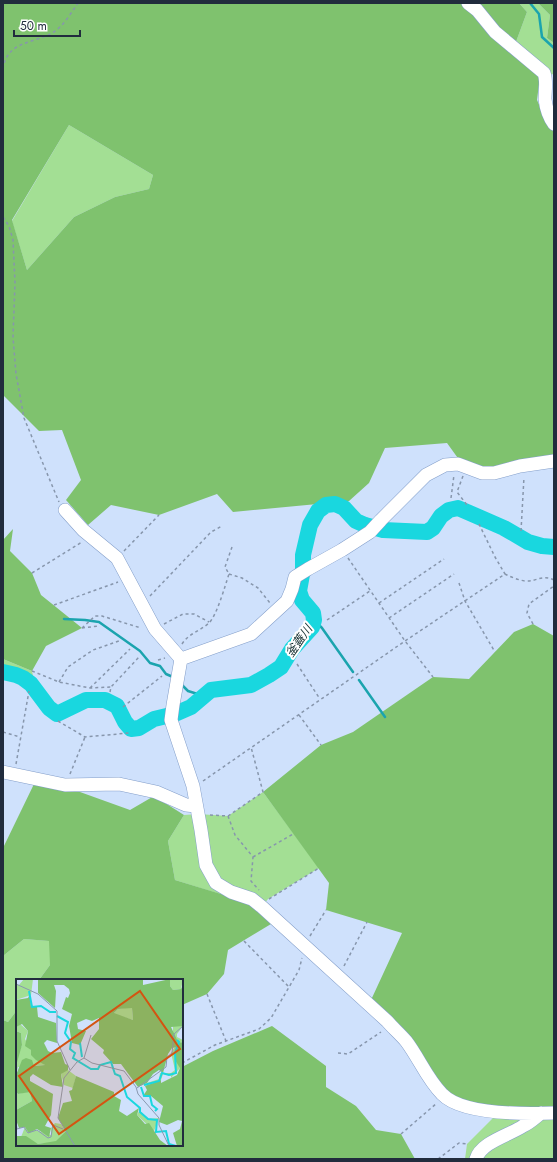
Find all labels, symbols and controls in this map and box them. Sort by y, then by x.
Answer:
scale bar [14,12,80,38]
text: 50 m [20,17,47,35]
water label: 釜蓋川 [281,619,318,661]
inset map [16,979,183,1146]

